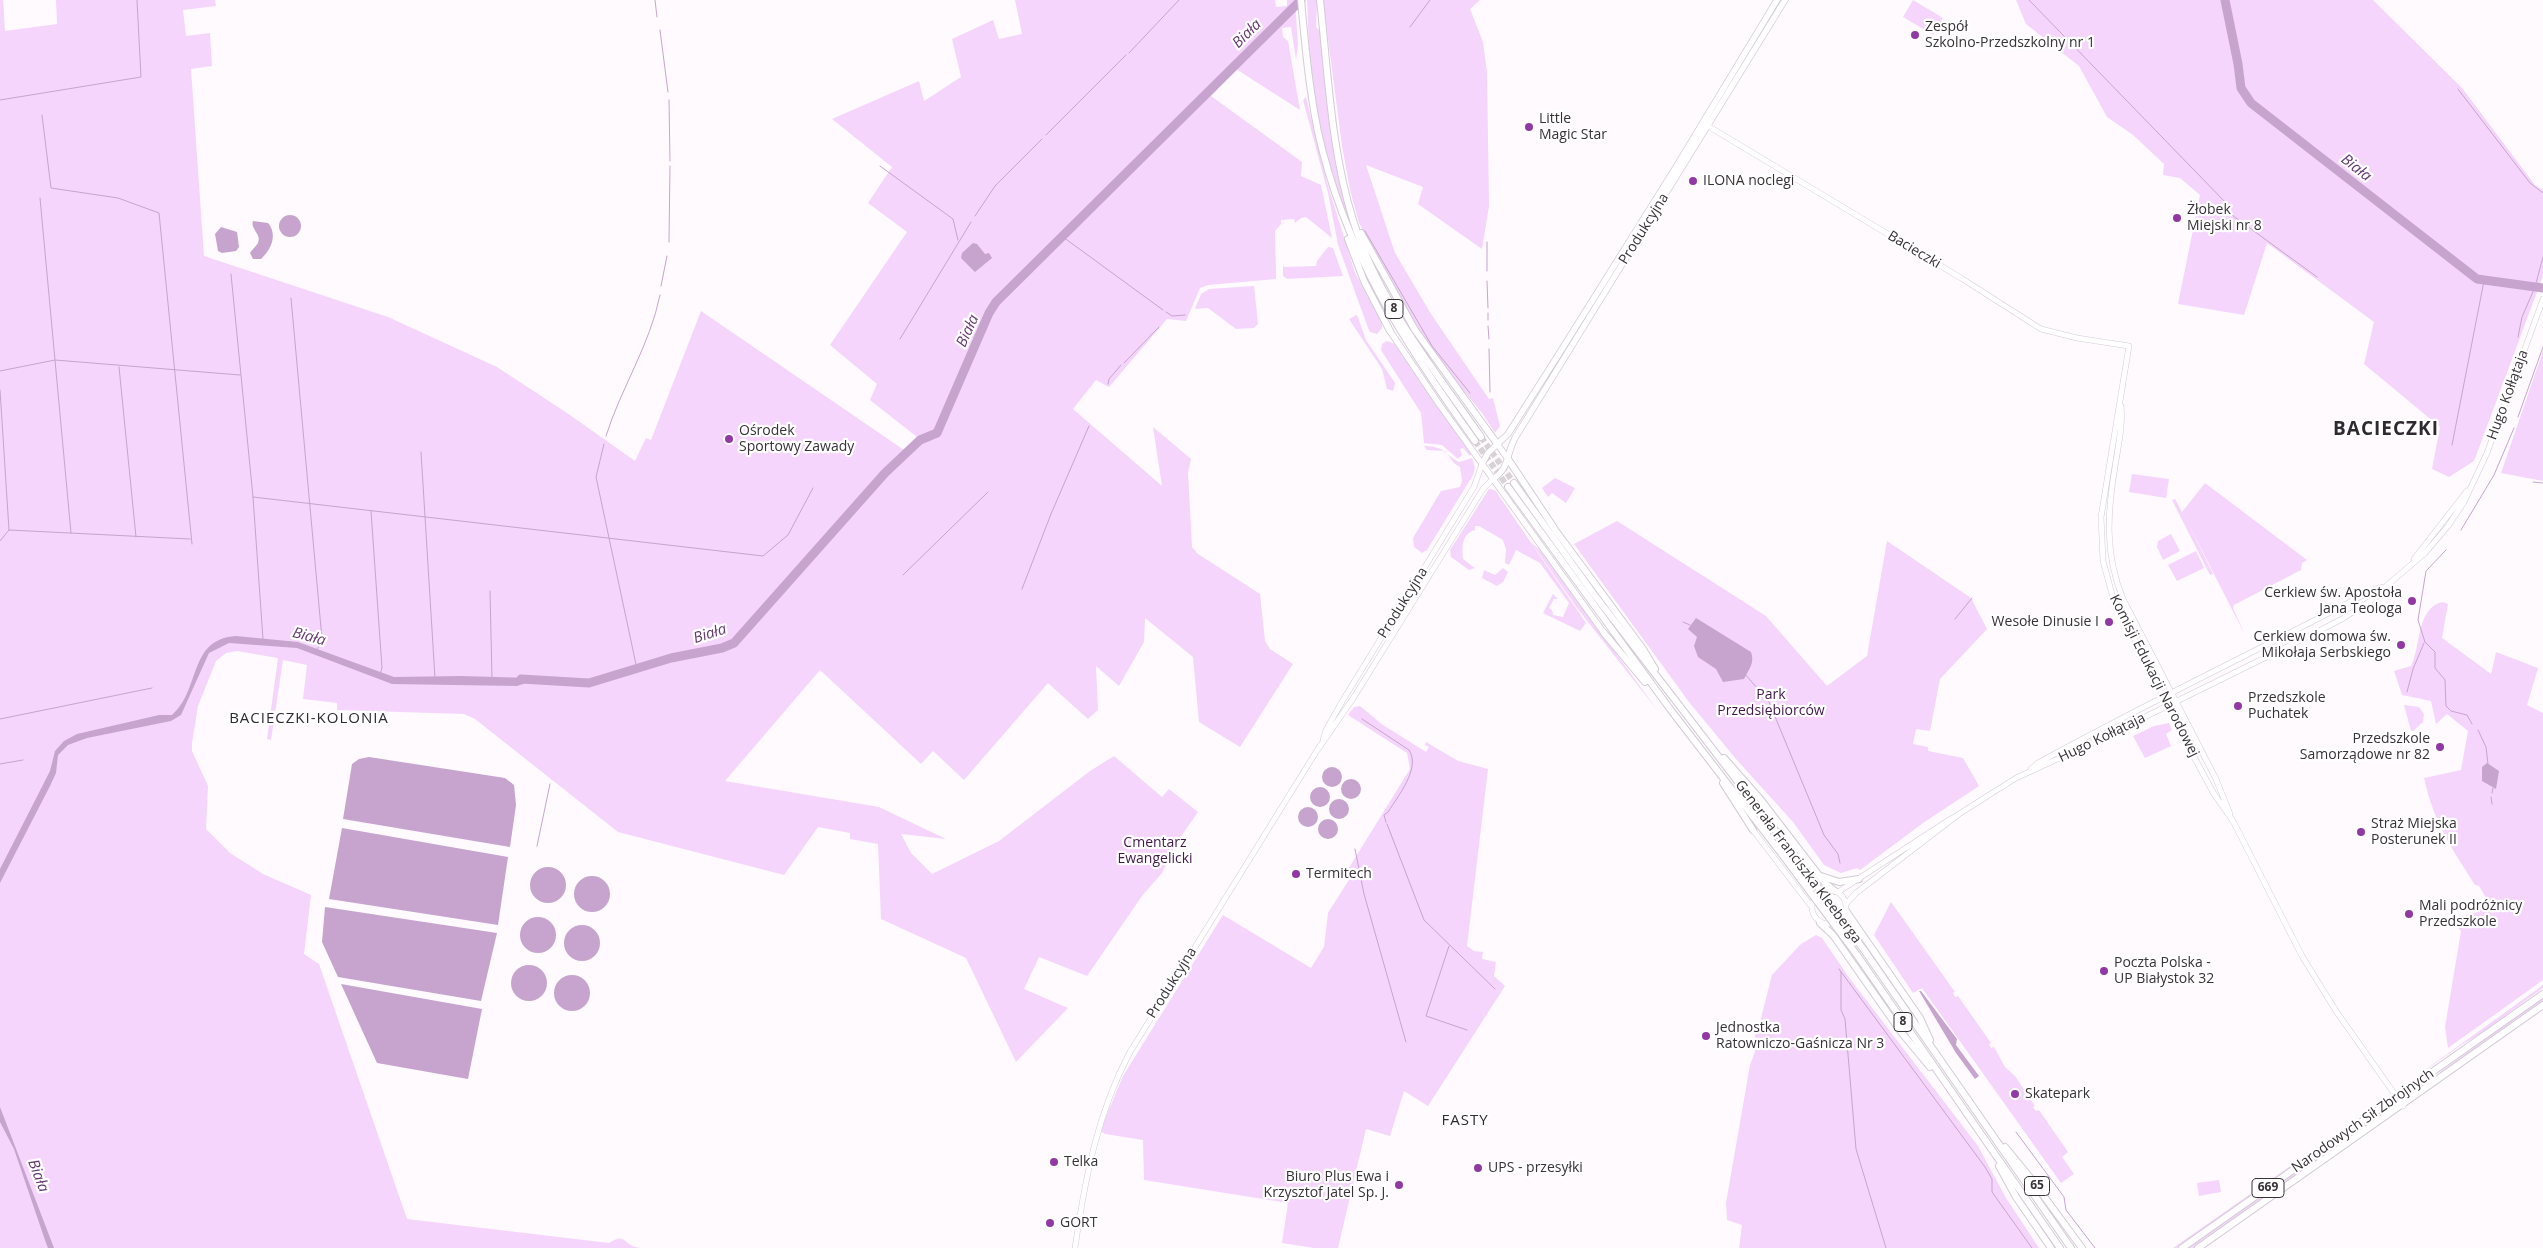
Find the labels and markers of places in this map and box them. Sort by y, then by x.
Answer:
place label: Zespół Szkolno-Przedszkolny nr 1 [1925,19,2095,52]
marker: Zespół Szkolno-Przedszkolny nr 1 [1909,29,1921,41]
place label: Little Magic Star [1539,111,1607,144]
marker: Little Magic Star [1523,121,1535,133]
place label: ILONA noclegi [1703,173,1794,189]
marker: ILONA noclegi [1687,175,1699,187]
place label: Żłobek Miejski nr 8 [2187,202,2262,234]
marker: Żłobek Miejski nr 8 [2171,212,2183,224]
place label: Ośrodek Sportowy Zawady [739,423,854,456]
marker: Ośrodek Sportowy Zawady [723,433,735,445]
place label: Cerkiew św. Apostoła Jana Teologa [2264,585,2402,618]
marker: Cerkiew św. Apostoła Jana Teologa [2406,595,2418,607]
place label: Wesołe Dinusie I [1992,614,2099,630]
marker: Wesołe Dinusie I [2103,616,2115,628]
place label: Cerkiew domowa św. Mikołaja Serbskiego [2254,629,2391,662]
marker: Cerkiew domowa św. Mikołaja Serbskiego [2395,639,2407,651]
place label: Przedszkole Puchatek [2248,690,2326,722]
marker: Przedszkole Puchatek [2232,700,2244,712]
place label: Przedszkole Samorządowe nr 82 [2300,731,2430,764]
marker: Przedszkole Samorządowe nr 82 [2434,741,2446,753]
place label: Straż Miejska Posterunek II [2371,816,2457,849]
marker: Straż Miejska Posterunek II [2355,826,2367,838]
place label: Termitech [1306,866,1372,882]
marker: Termitech [1290,868,1302,880]
place label: Mali podróżnicy Przedszkole [2419,898,2522,930]
marker: Mali podróżnicy Przedszkole [2403,908,2415,920]
place label: Poczta Polska - UP Białystok 32 [2114,955,2214,988]
marker: Poczta Polska - UP Białystok 32 [2098,965,2110,977]
place label: Jednostka Ratowniczo-Gaśnicza Nr 3 [1716,1020,1884,1052]
marker: Jednostka Ratowniczo-Gaśnicza Nr 3 [1700,1030,1712,1042]
place label: Skatepark [2025,1086,2090,1102]
marker: Skatepark [2009,1088,2021,1100]
place label: Telka [1064,1154,1098,1170]
marker: Telka [1048,1156,1060,1168]
place label: UPS - przesyłki [1488,1160,1583,1176]
marker: UPS - przesyłki [1472,1162,1484,1174]
place label: Biuro Plus Ewa i Krzysztof Jatel Sp. J. [1264,1169,1389,1202]
marker: Biuro Plus Ewa i Krzysztof Jatel Sp. J. [1393,1179,1405,1191]
place label: GORT [1060,1215,1097,1231]
marker: GORT [1044,1217,1056,1229]

